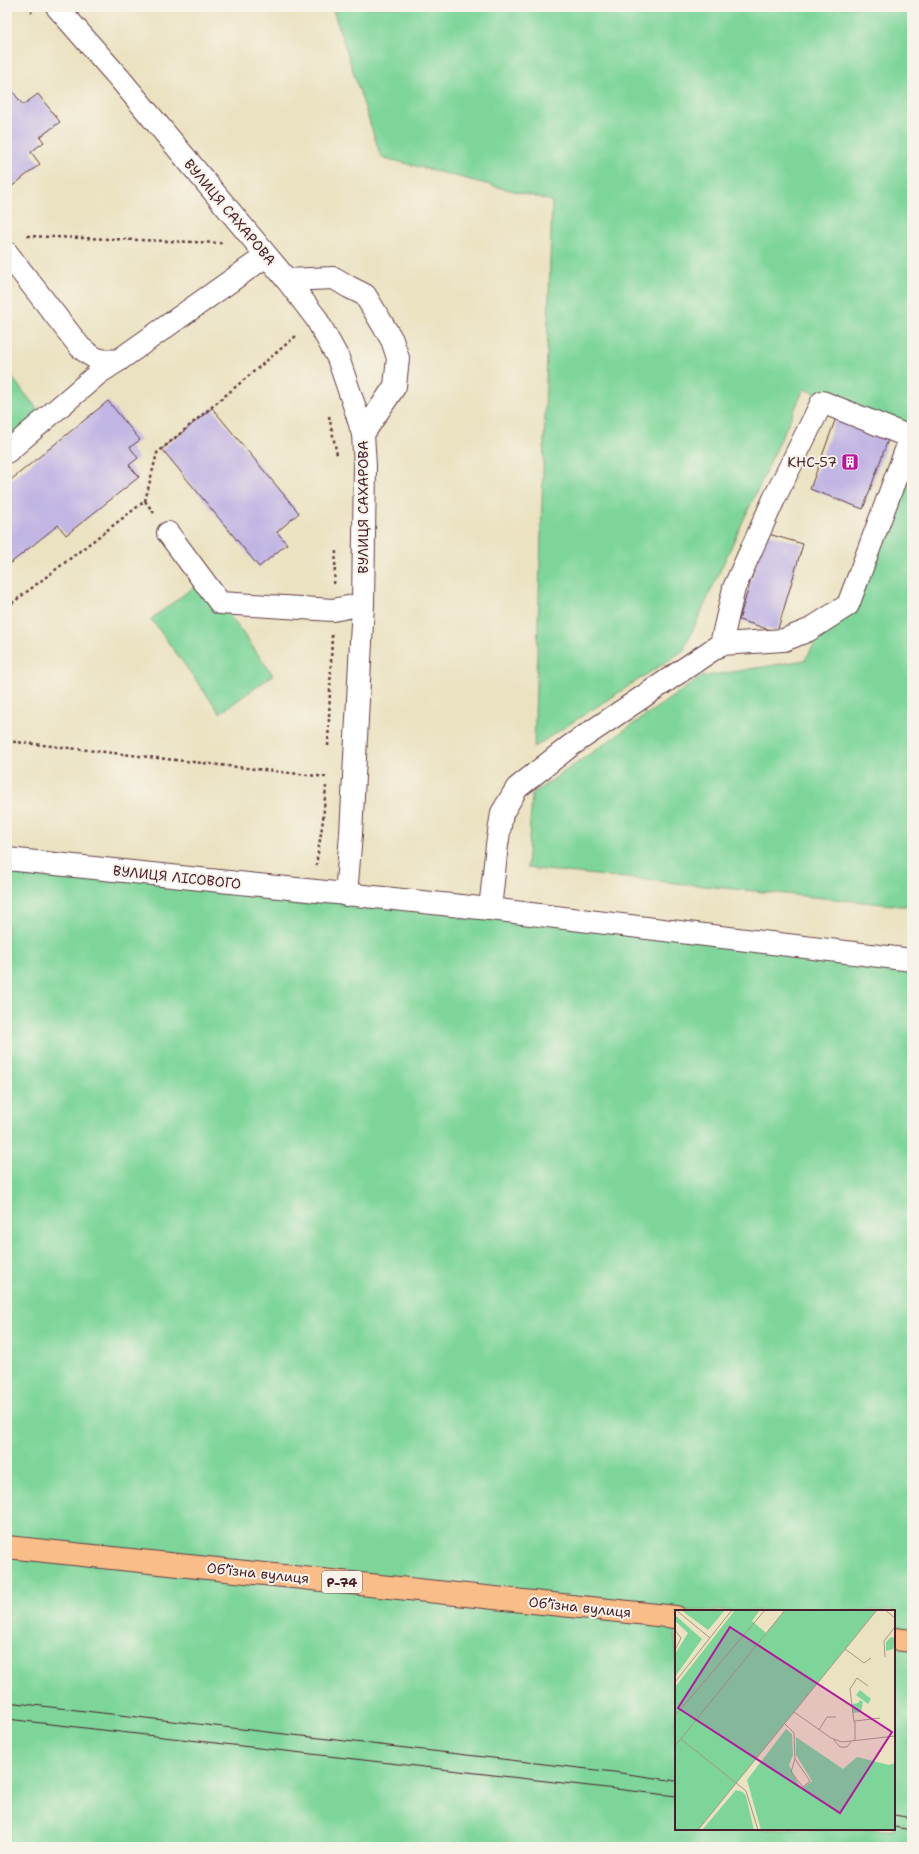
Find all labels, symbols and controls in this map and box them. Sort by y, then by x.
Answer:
street label: ВУЛИЦЯ САХАРОВА [180,155,280,269]
street label: ВУЛИЦЯ САХАРОВА [354,440,372,574]
building icon: КНС-57 [840,452,860,472]
place label: КНС-57 [787,453,837,471]
street label: ВУЛИЦЯ ЛІСОВОГО [112,861,242,893]
street label: Обʼїзна вулиця [206,1559,310,1587]
road number: Р-74 [322,1571,362,1593]
street label: Обʼїзна вулиця [528,1593,632,1621]
inset map [675,1610,895,1830]

